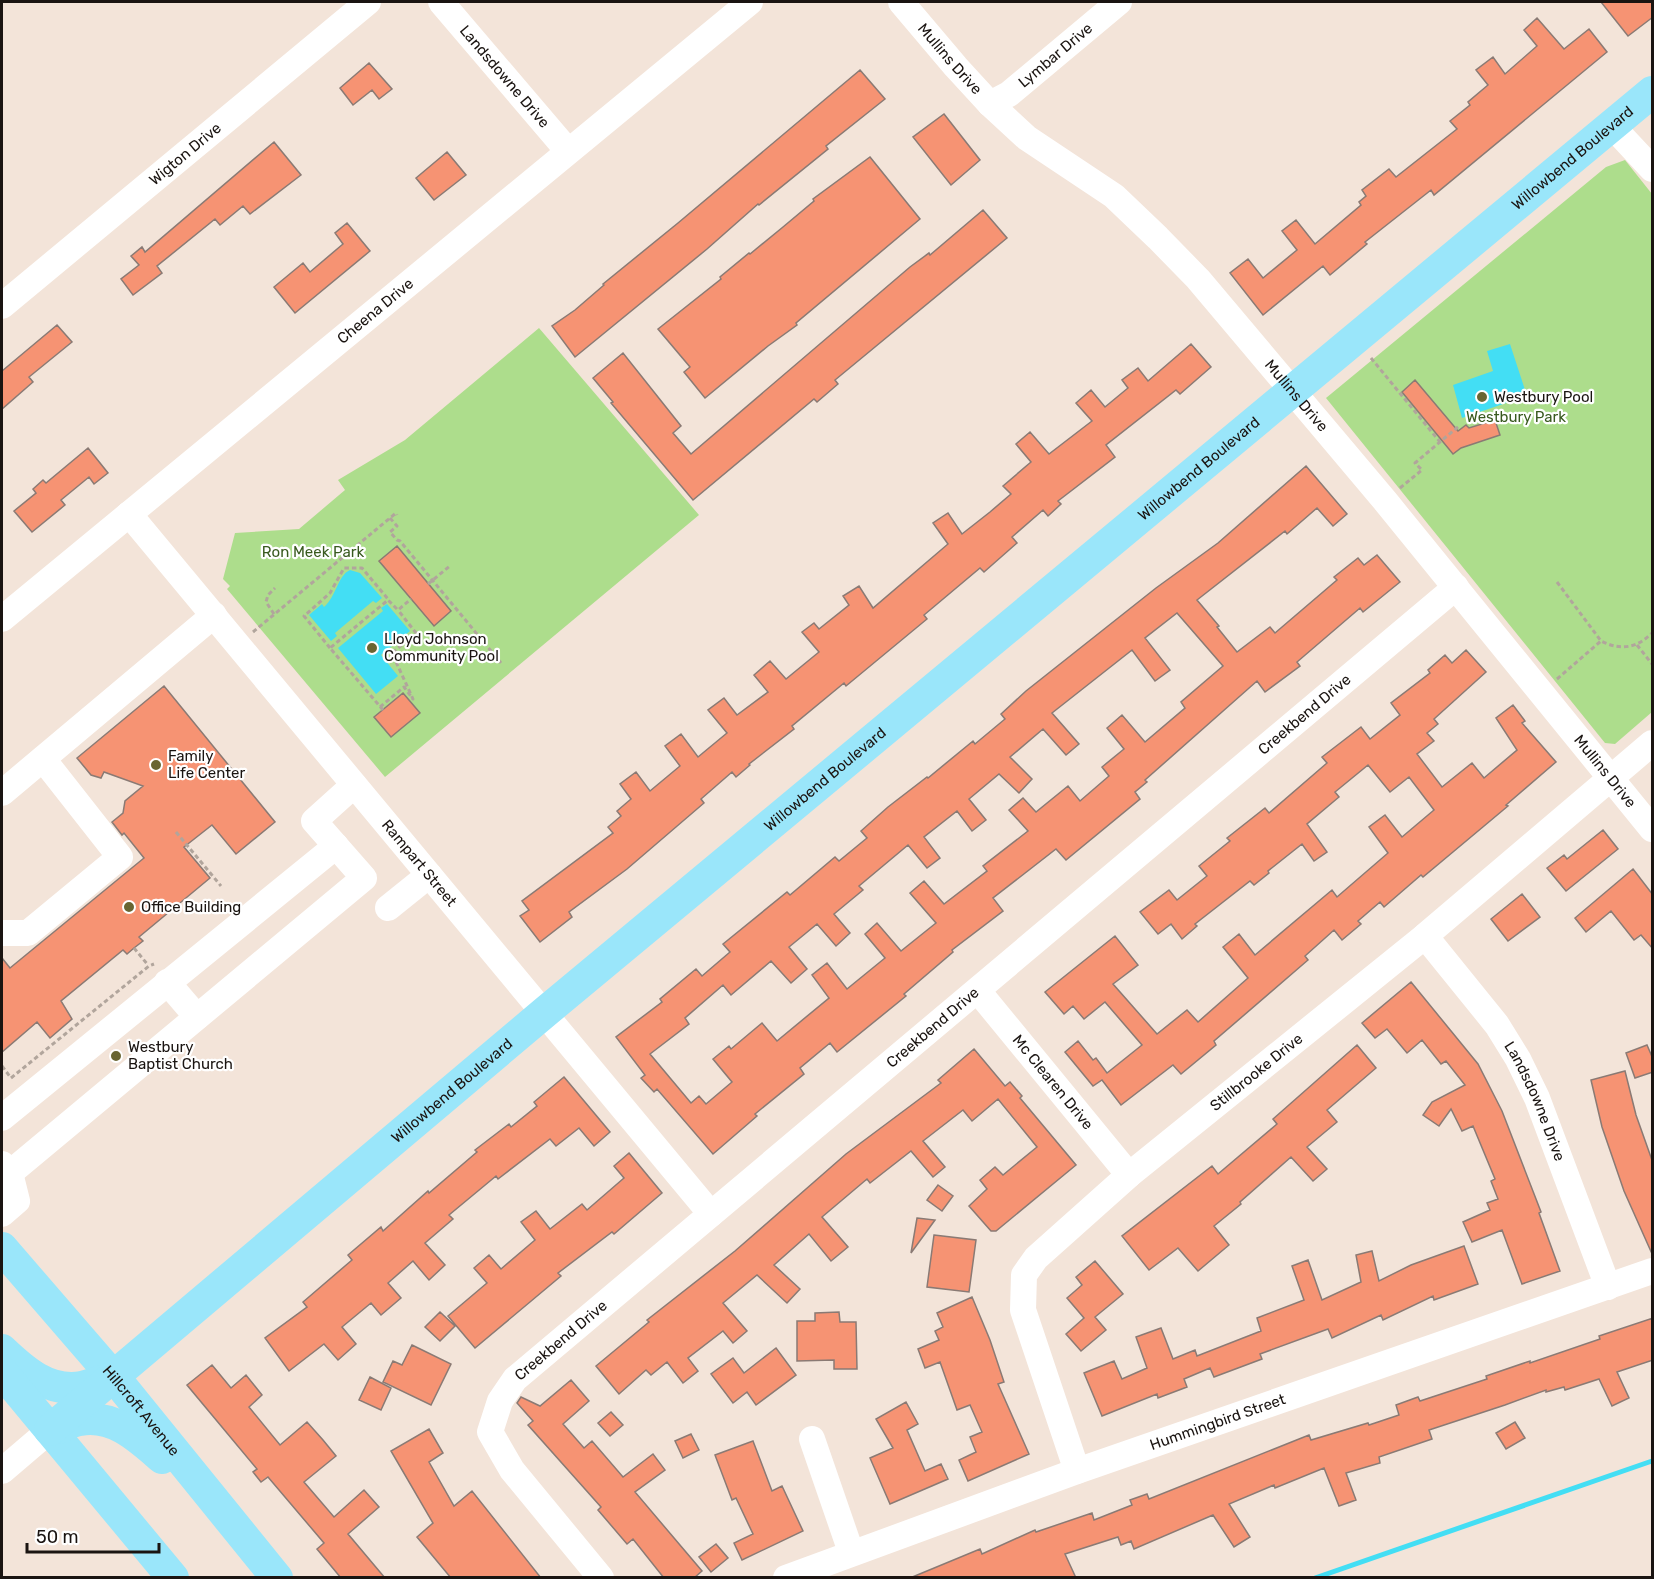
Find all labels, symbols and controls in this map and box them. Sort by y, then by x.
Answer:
street label: Lymbar Drive [1015,19,1096,91]
street label: Mullins Drive [914,20,986,98]
street label: Landsdowne Drive [456,22,553,132]
street label: Willowbend Boulevard [1508,102,1637,214]
street label: Wigton Drive [145,119,225,189]
street label: Cheena Drive [334,274,417,348]
street label: Mullins Drive [1261,356,1332,435]
place label: Westbury Pool [1494,388,1593,406]
marker: Westbury Pool [1475,390,1489,404]
park label: Westbury Park [1466,408,1566,426]
street label: Willowbend Boulevard [1134,413,1263,524]
park label: Ron Meek Park [262,543,364,561]
place label: Lloyd Johnson Community Pool [384,630,499,665]
marker: Lloyd Johnson Community Pool [365,641,379,655]
street label: Creekbend Drive [1255,670,1354,759]
street label: Willowbend Boulevard [761,724,890,835]
street label: Mullins Drive [1570,731,1640,811]
place label: Family Life Center [168,747,245,782]
marker: Family Life Center [149,758,163,772]
street label: Rampart Street [378,816,461,910]
place label: Office Building [141,898,241,916]
marker: Office Building [122,900,136,914]
street label: Creekbend Drive [883,983,983,1071]
street label: Stillbrooke Drive [1207,1029,1306,1115]
street label: Mc Clearen Drive [1009,1031,1097,1133]
street label: Willowbend Boulevard [388,1035,516,1147]
place label: Westbury Baptist Church [128,1038,233,1073]
street label: Landsdowne Drive [1500,1038,1569,1164]
marker: Westbury Baptist Church [109,1049,123,1063]
street label: Creekbend Drive [511,1296,611,1384]
street label: Hillcroft Avenue [99,1362,183,1459]
street label: Hummingbird Street [1148,1390,1288,1454]
scale bar [27,1516,159,1554]
text: 50 m [36,1526,79,1548]

